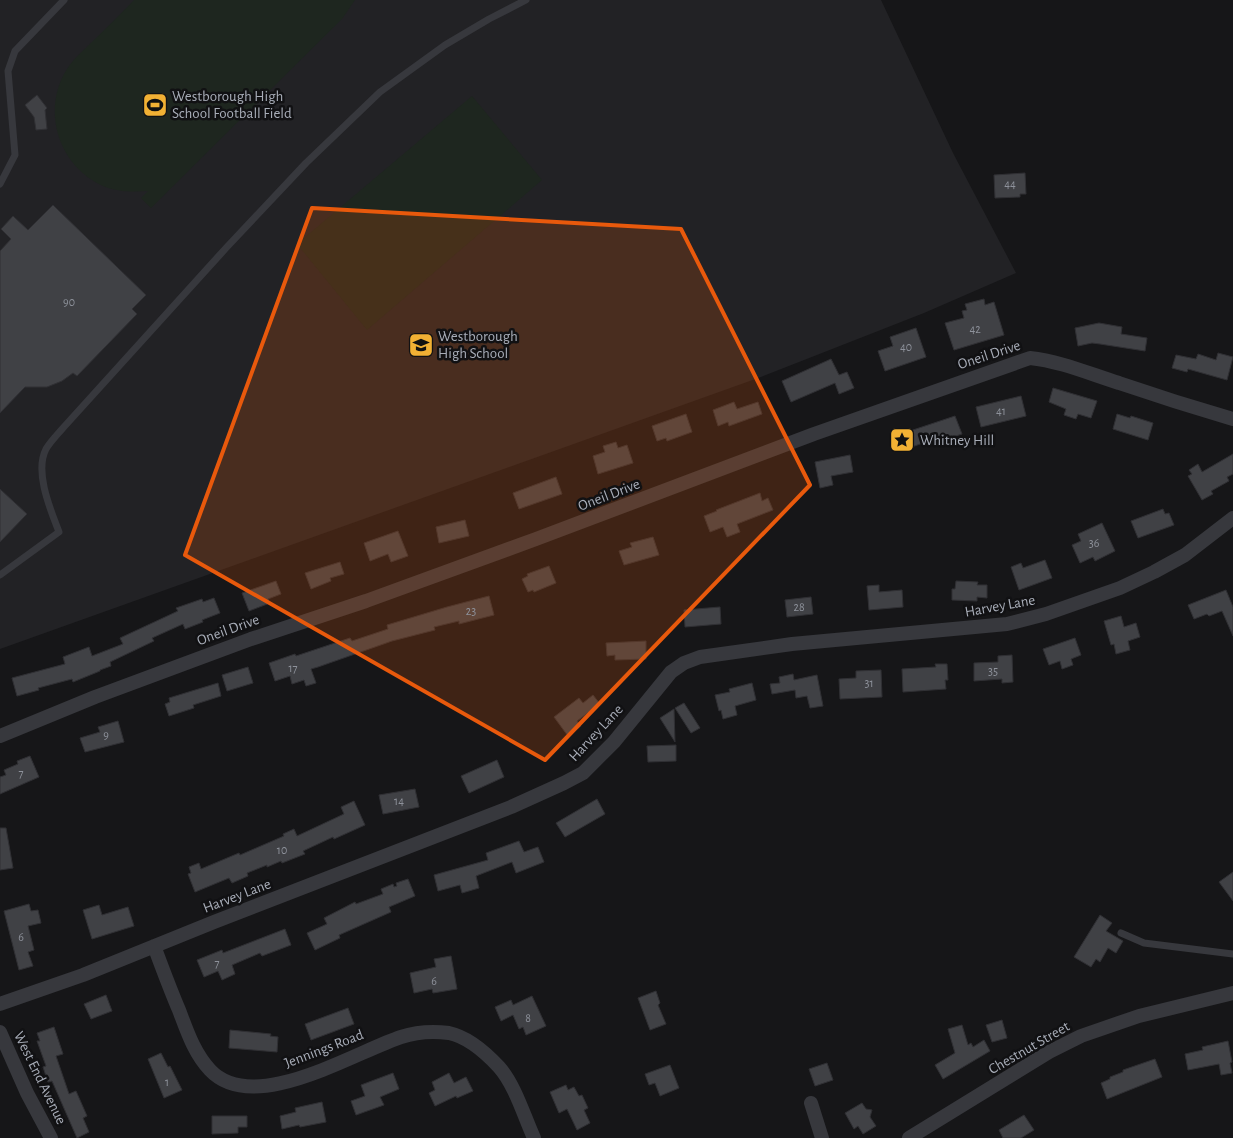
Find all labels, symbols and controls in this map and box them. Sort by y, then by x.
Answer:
place label: Westborough High School Football Field [172,89,292,121]
sports icon: Westborough High School Football Field [142,92,168,118]
house number: 44 [1004,178,1016,190]
house number: 90 [63,296,75,308]
house number: 42 [969,323,981,335]
place label: Westborough High School [438,329,518,361]
school or university icon: Westborough High School [408,332,434,358]
street label: Oneil Drive [956,338,1022,372]
house number: 40 [900,341,912,353]
house number: 41 [996,405,1006,417]
place icon: Whitney Hill [889,427,915,453]
place label: Whitney Hill [920,433,994,448]
street label: Oneil Drive [576,476,642,514]
house number: 36 [1089,537,1100,549]
street label: Harvey Lane [964,592,1037,620]
house number: 28 [793,601,805,613]
house number: 23 [466,605,476,617]
street label: Oneil Drive [195,612,261,648]
house number: 17 [288,662,298,674]
house number: 35 [988,665,998,677]
house number: 31 [864,677,874,689]
street label: Harvey Lane [566,702,626,764]
house number: 9 [103,729,109,741]
house number: 7 [18,767,24,779]
house number: 14 [394,795,404,807]
house number: 10 [277,844,287,856]
street label: Harvey Lane [201,876,273,916]
house number: 6 [18,931,24,943]
house number: 7 [214,957,220,969]
house number: 6 [431,975,437,987]
house number: 8 [525,1012,531,1024]
street label: Chestnut Street [986,1019,1072,1077]
street label: Jennings Road [283,1027,366,1071]
street label: West End Avenue [11,1029,69,1127]
house number: 1 [165,1076,169,1088]

